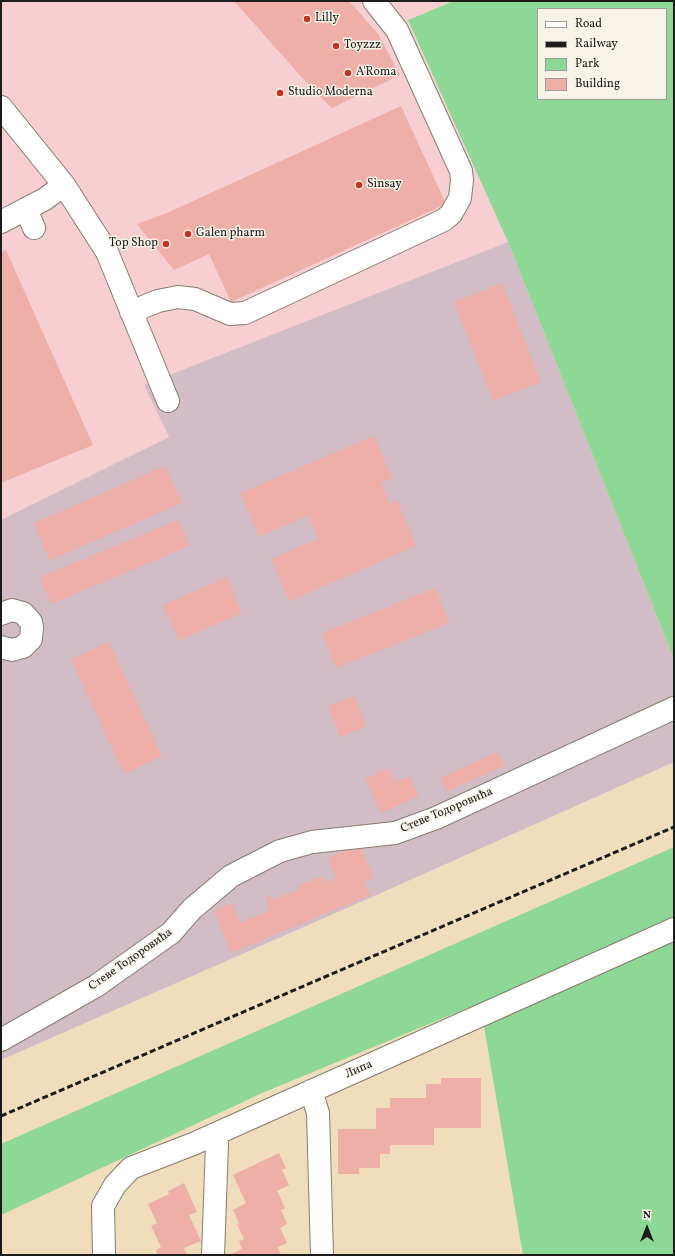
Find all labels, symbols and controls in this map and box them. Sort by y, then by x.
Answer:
legend [537,8,667,100]
place label: Lilly [315,12,339,26]
marker: Lilly [302,14,312,24]
text: Road [575,16,602,32]
text: Railway [575,36,618,52]
place label: Toyzzz [344,39,381,53]
marker: Toyzzz [331,41,341,51]
text: Park [575,56,600,72]
place label: A'Roma [356,66,396,80]
marker: A'Roma [343,68,353,78]
text: Building [575,76,620,92]
place label: Studio Moderna [288,86,373,100]
marker: Studio Moderna [275,88,285,98]
place label: Sinsay [367,178,402,192]
marker: Sinsay [354,180,364,190]
place label: Galen pharm [196,227,265,241]
marker: Galen pharm [183,229,193,239]
place label: Top Shop [109,237,158,251]
marker: Top Shop [161,239,171,249]
street label: Стеве Тодоровића [399,785,495,837]
street label: Стеве Тодоровића [86,926,176,994]
street label: Липа [343,1058,375,1082]
north arrow [627,1208,667,1248]
text: N [643,1208,651,1223]

